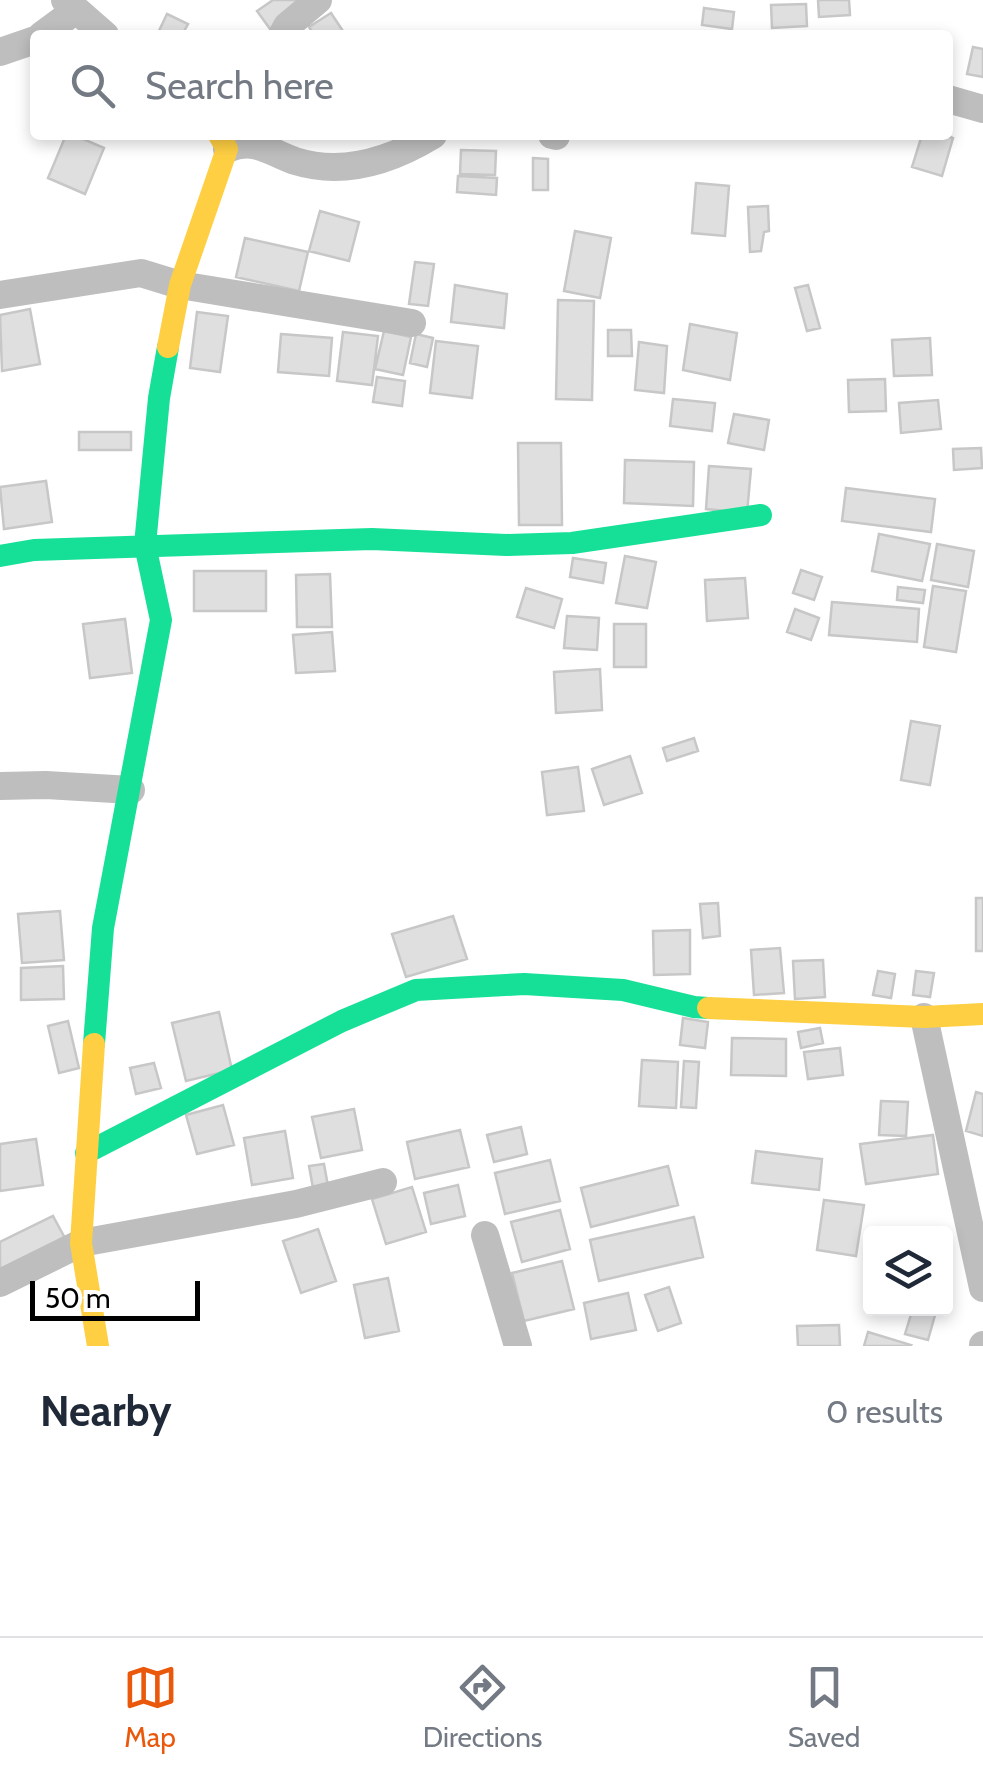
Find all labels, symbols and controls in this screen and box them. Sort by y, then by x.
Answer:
search box [30,30,953,140]
icon: search [65,58,120,113]
text: Search here [145,62,334,109]
map controls [863,1226,953,1316]
button: layers [863,1226,953,1316]
scale bar [30,1276,200,1320]
text: 50 m [45,1281,111,1315]
text: Nearby [40,1385,172,1437]
text: 0 results [826,1392,943,1431]
tab: Map [123,1660,178,1754]
tab: Directions [423,1660,542,1754]
tab: Saved [788,1660,860,1754]

